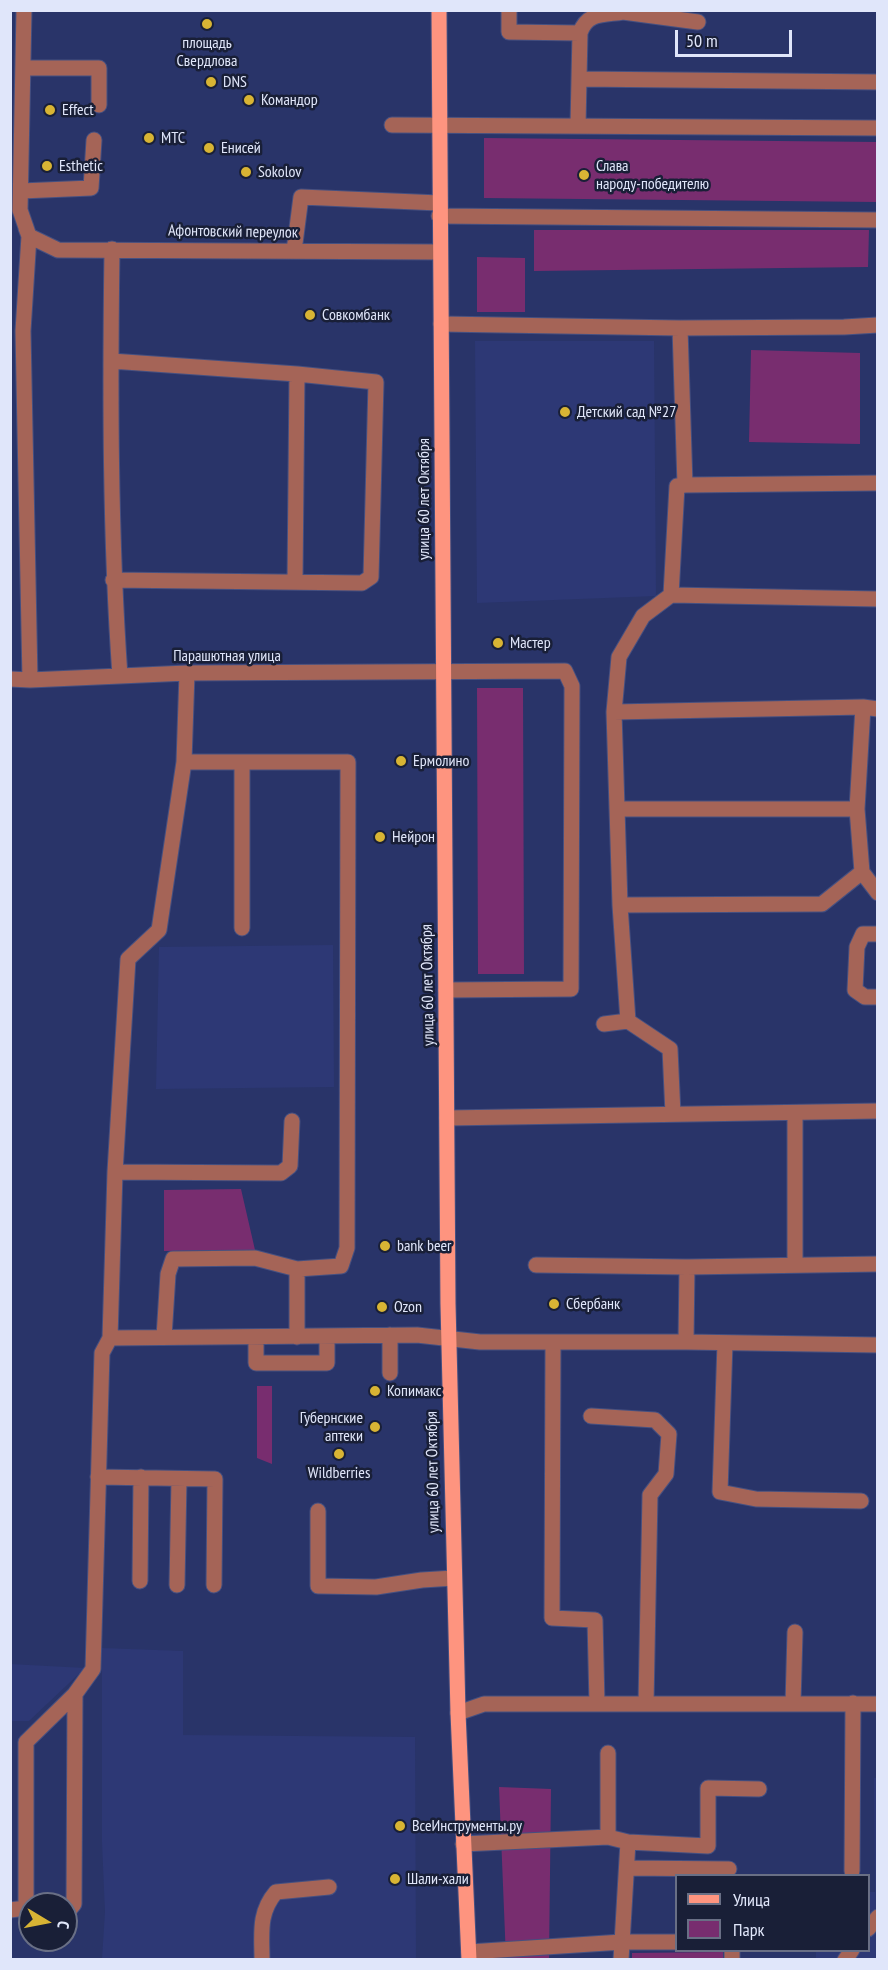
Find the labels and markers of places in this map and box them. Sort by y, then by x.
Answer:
marker: площадь Свердлова [200,17,214,31]
place label: площадь Свердлова [177,33,237,71]
place label: DNS [223,72,247,92]
marker: DNS [204,75,218,89]
place label: Командор [261,90,318,110]
marker: Командор [242,93,256,107]
place label: Effect [62,100,94,120]
marker: Effect [43,103,57,117]
place label: МТС [161,128,185,148]
marker: МТС [142,131,156,145]
place label: Енисей [221,138,261,158]
marker: Енисей [202,141,216,155]
place label: Esthetic [59,156,103,176]
place label: Слава народу-победителю [596,156,709,194]
marker: Esthetic [40,159,54,173]
place label: Sokolov [258,162,301,182]
marker: Sokolov [239,165,253,179]
marker: Слава народу-победителю [577,168,591,182]
place label: Совкомбанк [322,305,390,325]
marker: Совкомбанк [303,308,317,322]
place label: Детский сад №27 [577,402,676,422]
marker: Детский сад №27 [558,405,572,419]
place label: Мастер [510,633,551,653]
marker: Мастер [491,636,505,650]
place label: Ермолино [413,751,469,771]
marker: Ермолино [394,754,408,768]
place label: Нейрон [392,827,435,847]
marker: Нейрон [373,830,387,844]
place label: bank beer [397,1236,451,1256]
marker: bank beer [378,1239,392,1253]
place label: Сбербанк [566,1294,620,1314]
place label: Ozon [394,1297,422,1317]
marker: Сбербанк [547,1297,561,1311]
marker: Ozon [375,1300,389,1314]
place label: Копимакс [387,1381,441,1401]
marker: Копимакс [368,1384,382,1398]
place label: Губернские аптеки [300,1408,363,1446]
marker: Губернские аптеки [368,1420,382,1434]
marker: Wildberries [332,1447,346,1461]
place label: Wildberries [308,1463,370,1483]
place label: ВсеИнструменты.ру [412,1816,522,1836]
marker: ВсеИнструменты.ру [393,1819,407,1833]
place label: Шали-хали [407,1869,469,1889]
marker: Шали-хали [388,1872,402,1886]

